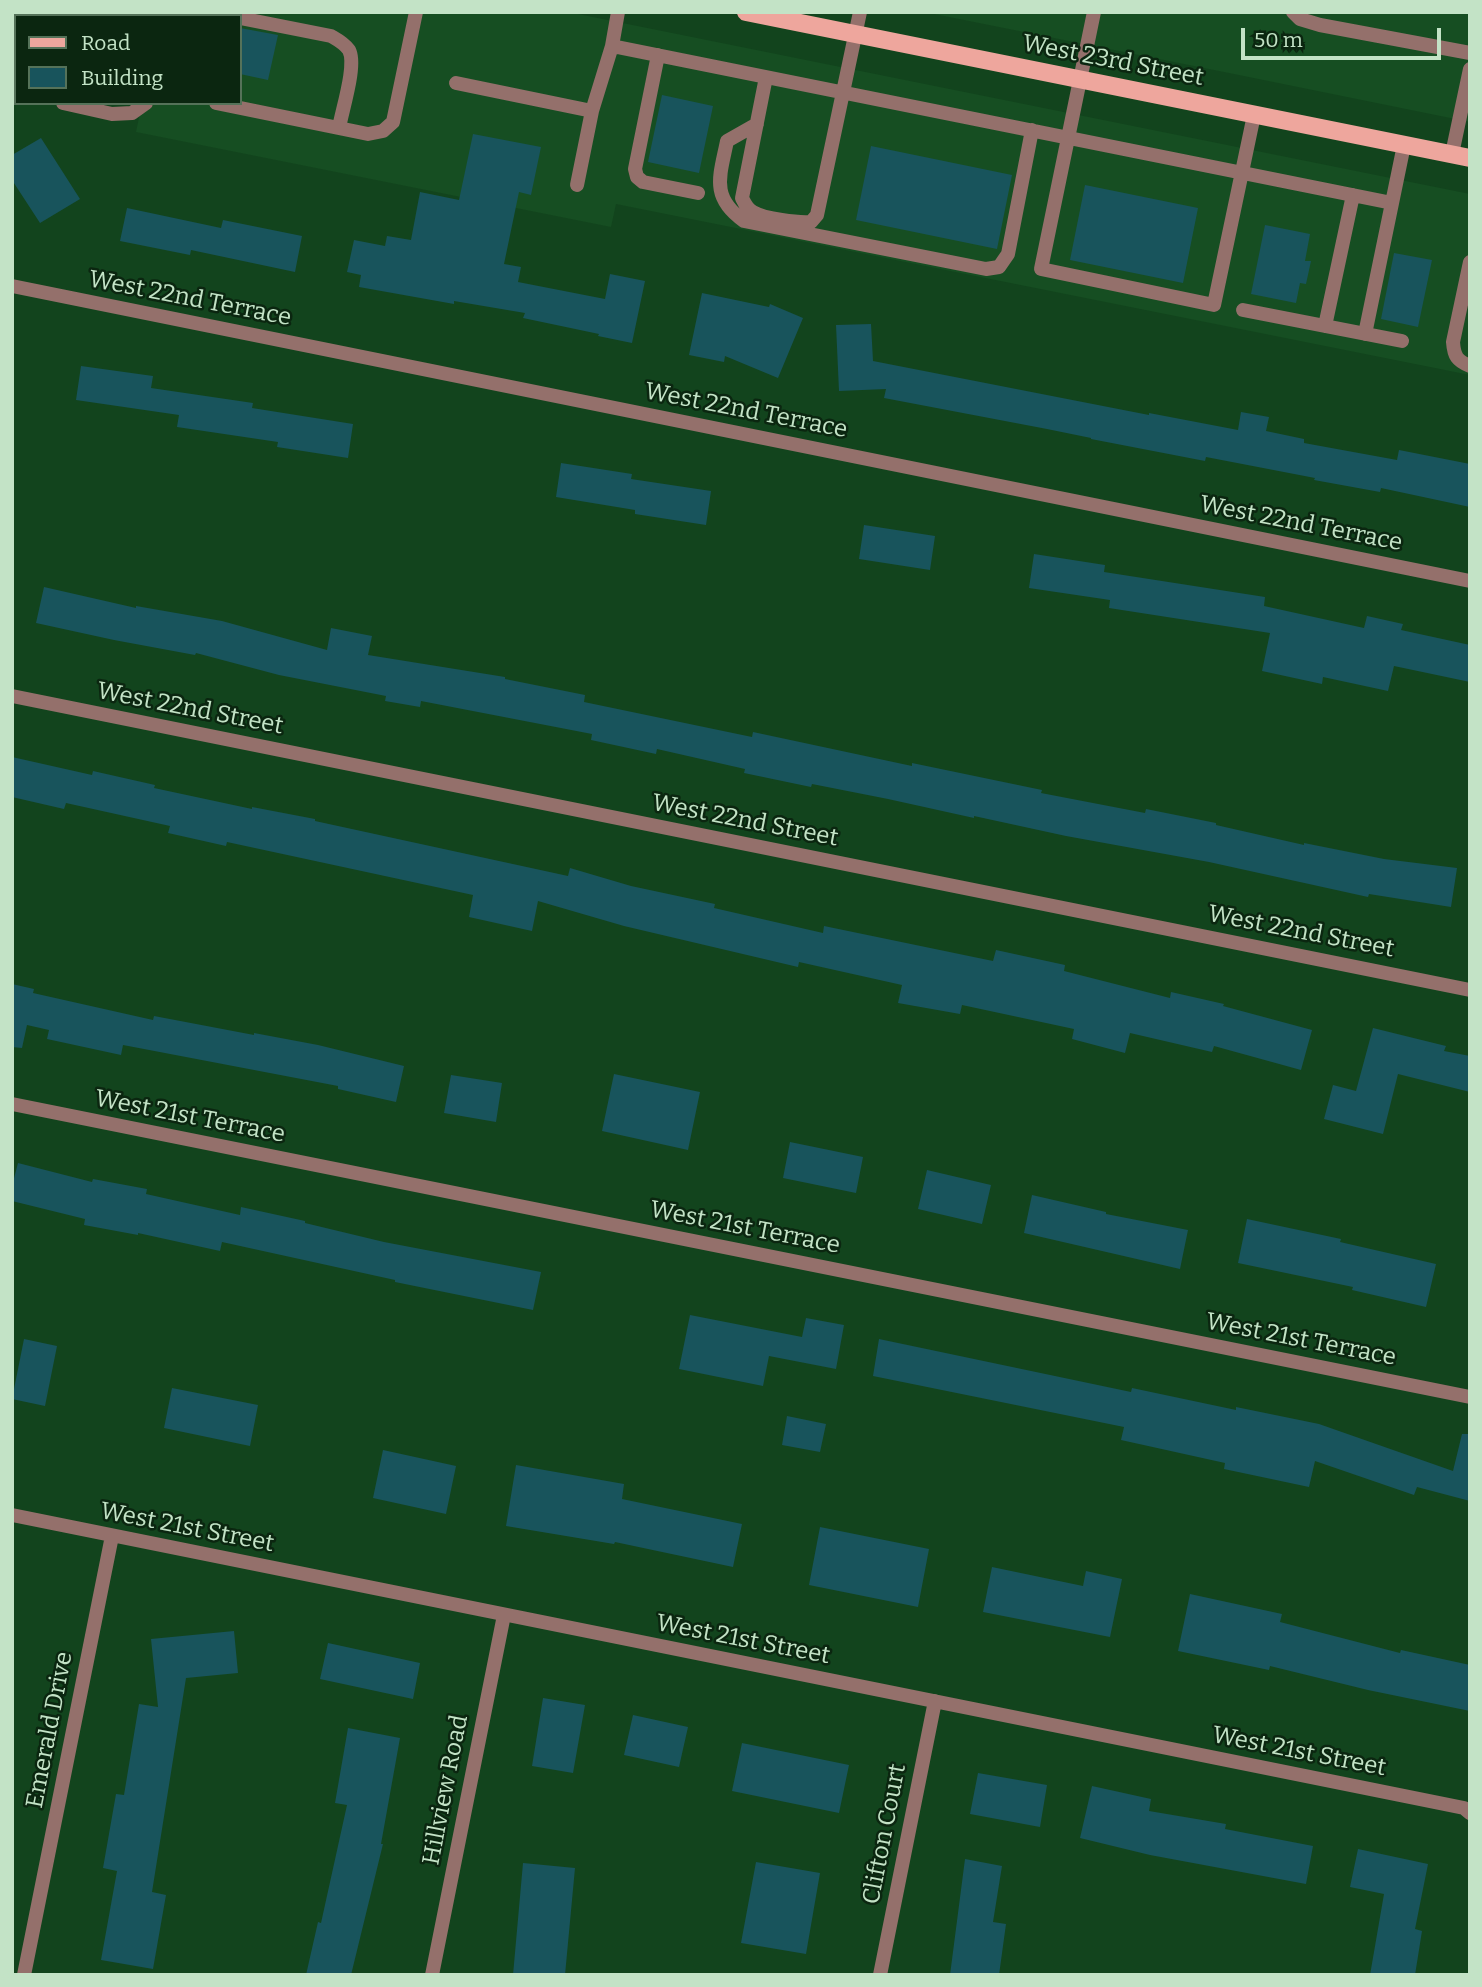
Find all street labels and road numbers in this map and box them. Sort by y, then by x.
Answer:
street label: West 23rd Street [1020,29,1206,93]
street label: West 22nd Terrace [86,265,294,333]
street label: West 22nd Terrace [642,377,850,445]
street label: West 22nd Terrace [1197,490,1405,558]
street label: West 22nd Street [94,677,286,741]
street label: West 22nd Street [649,789,841,853]
street label: West 22nd Street [1205,900,1397,964]
street label: West 21st Terrace [93,1084,287,1150]
street label: West 21st Terrace [648,1195,842,1261]
street label: West 21st Terrace [1204,1307,1398,1373]
street label: West 21st Street [98,1497,276,1559]
street label: West 21st Street [654,1609,832,1671]
street label: Emerald Drive [21,1649,79,1811]
street label: Hillview Road [417,1712,475,1868]
street label: West 21st Street [1210,1721,1388,1783]
street label: Clifton Court [857,1761,913,1907]

